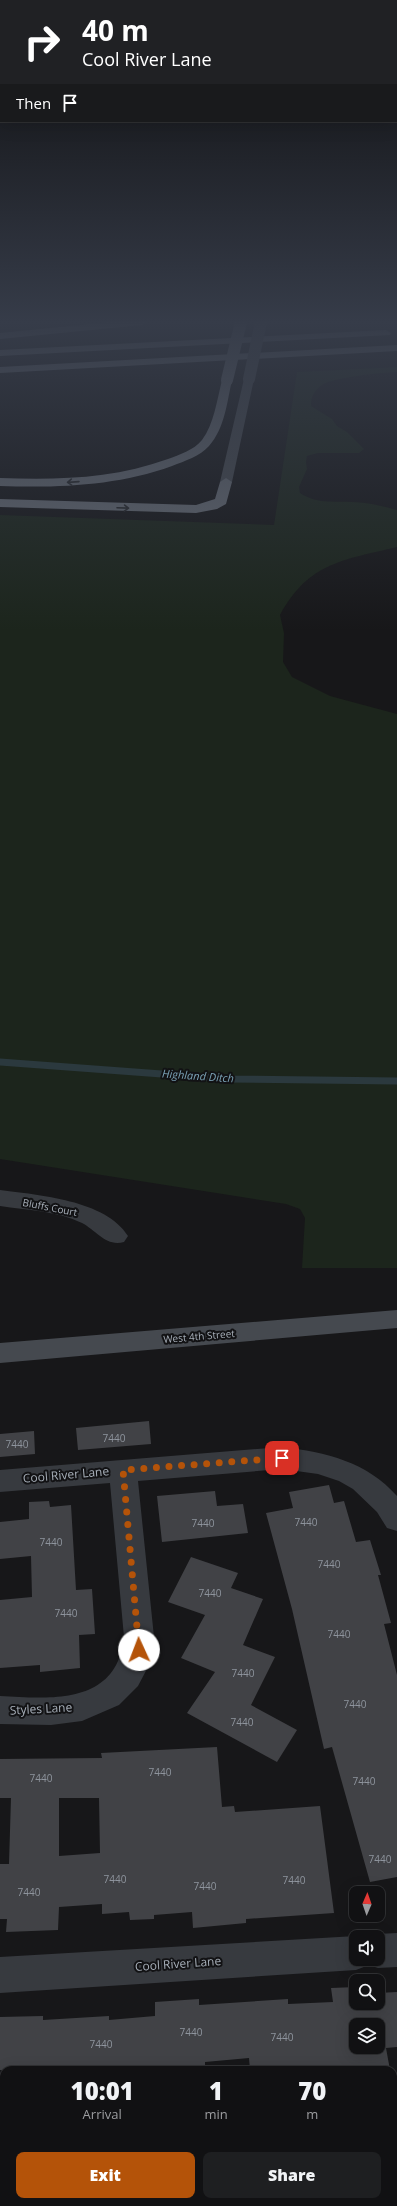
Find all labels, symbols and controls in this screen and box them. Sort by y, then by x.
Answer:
text: 40 m [82,11,149,49]
icon: right [16,16,68,68]
text: Cool River Lane [82,47,212,71]
icon: arrive [59,92,81,114]
text: Then [16,93,51,113]
one-way arrow [67,478,80,485]
one-way arrow [116,504,129,511]
water label: Highland Ditch [162,1066,234,1085]
street label: Bluffs Court [22,1195,79,1219]
street label: West 4th Street [163,1326,236,1346]
house number: 7440 [103,1431,126,1445]
house number: 7440 [6,1437,29,1451]
pin [265,1441,299,1475]
icon: arrive [271,1447,293,1469]
street label: Cool River Lane [22,1462,110,1487]
house number: 7440 [295,1515,318,1529]
house number: 7440 [192,1516,215,1530]
house number: 7440 [40,1535,63,1549]
house number: 7440 [318,1557,341,1571]
house number: 7440 [199,1586,222,1600]
house number: 7440 [55,1606,78,1620]
house number: 7440 [328,1627,351,1641]
position arrow [118,1629,160,1671]
house number: 7440 [232,1666,255,1680]
house number: 7440 [344,1697,367,1711]
street label: Styles Lane [9,1698,73,1719]
house number: 7440 [231,1715,254,1729]
house number: 7440 [149,1765,172,1779]
house number: 7440 [30,1771,53,1785]
house number: 7440 [353,1774,376,1788]
house number: 7440 [369,1852,392,1866]
house number: 7440 [104,1872,127,1886]
house number: 7440 [283,1873,306,1887]
house number: 7440 [194,1879,217,1893]
house number: 7440 [18,1885,41,1899]
north arrow [349,1886,385,1922]
map controls [349,1886,385,2054]
button: sound [349,1930,385,1966]
street label: Cool River Lane [134,1952,222,1975]
button: search [349,1974,385,2010]
button: layers [349,2018,385,2054]
house number: 7440 [180,2025,203,2039]
house number: 7440 [271,2030,294,2044]
house number: 7440 [90,2037,113,2051]
text: 10:01 [71,2074,134,2107]
text: 1 [209,2074,223,2107]
text: 70 [298,2074,326,2107]
text: Arrival [83,2105,122,2123]
text: min [204,2105,228,2123]
text: m [306,2105,318,2123]
button: Exit [16,2152,195,2198]
button: Share [203,2152,381,2198]

